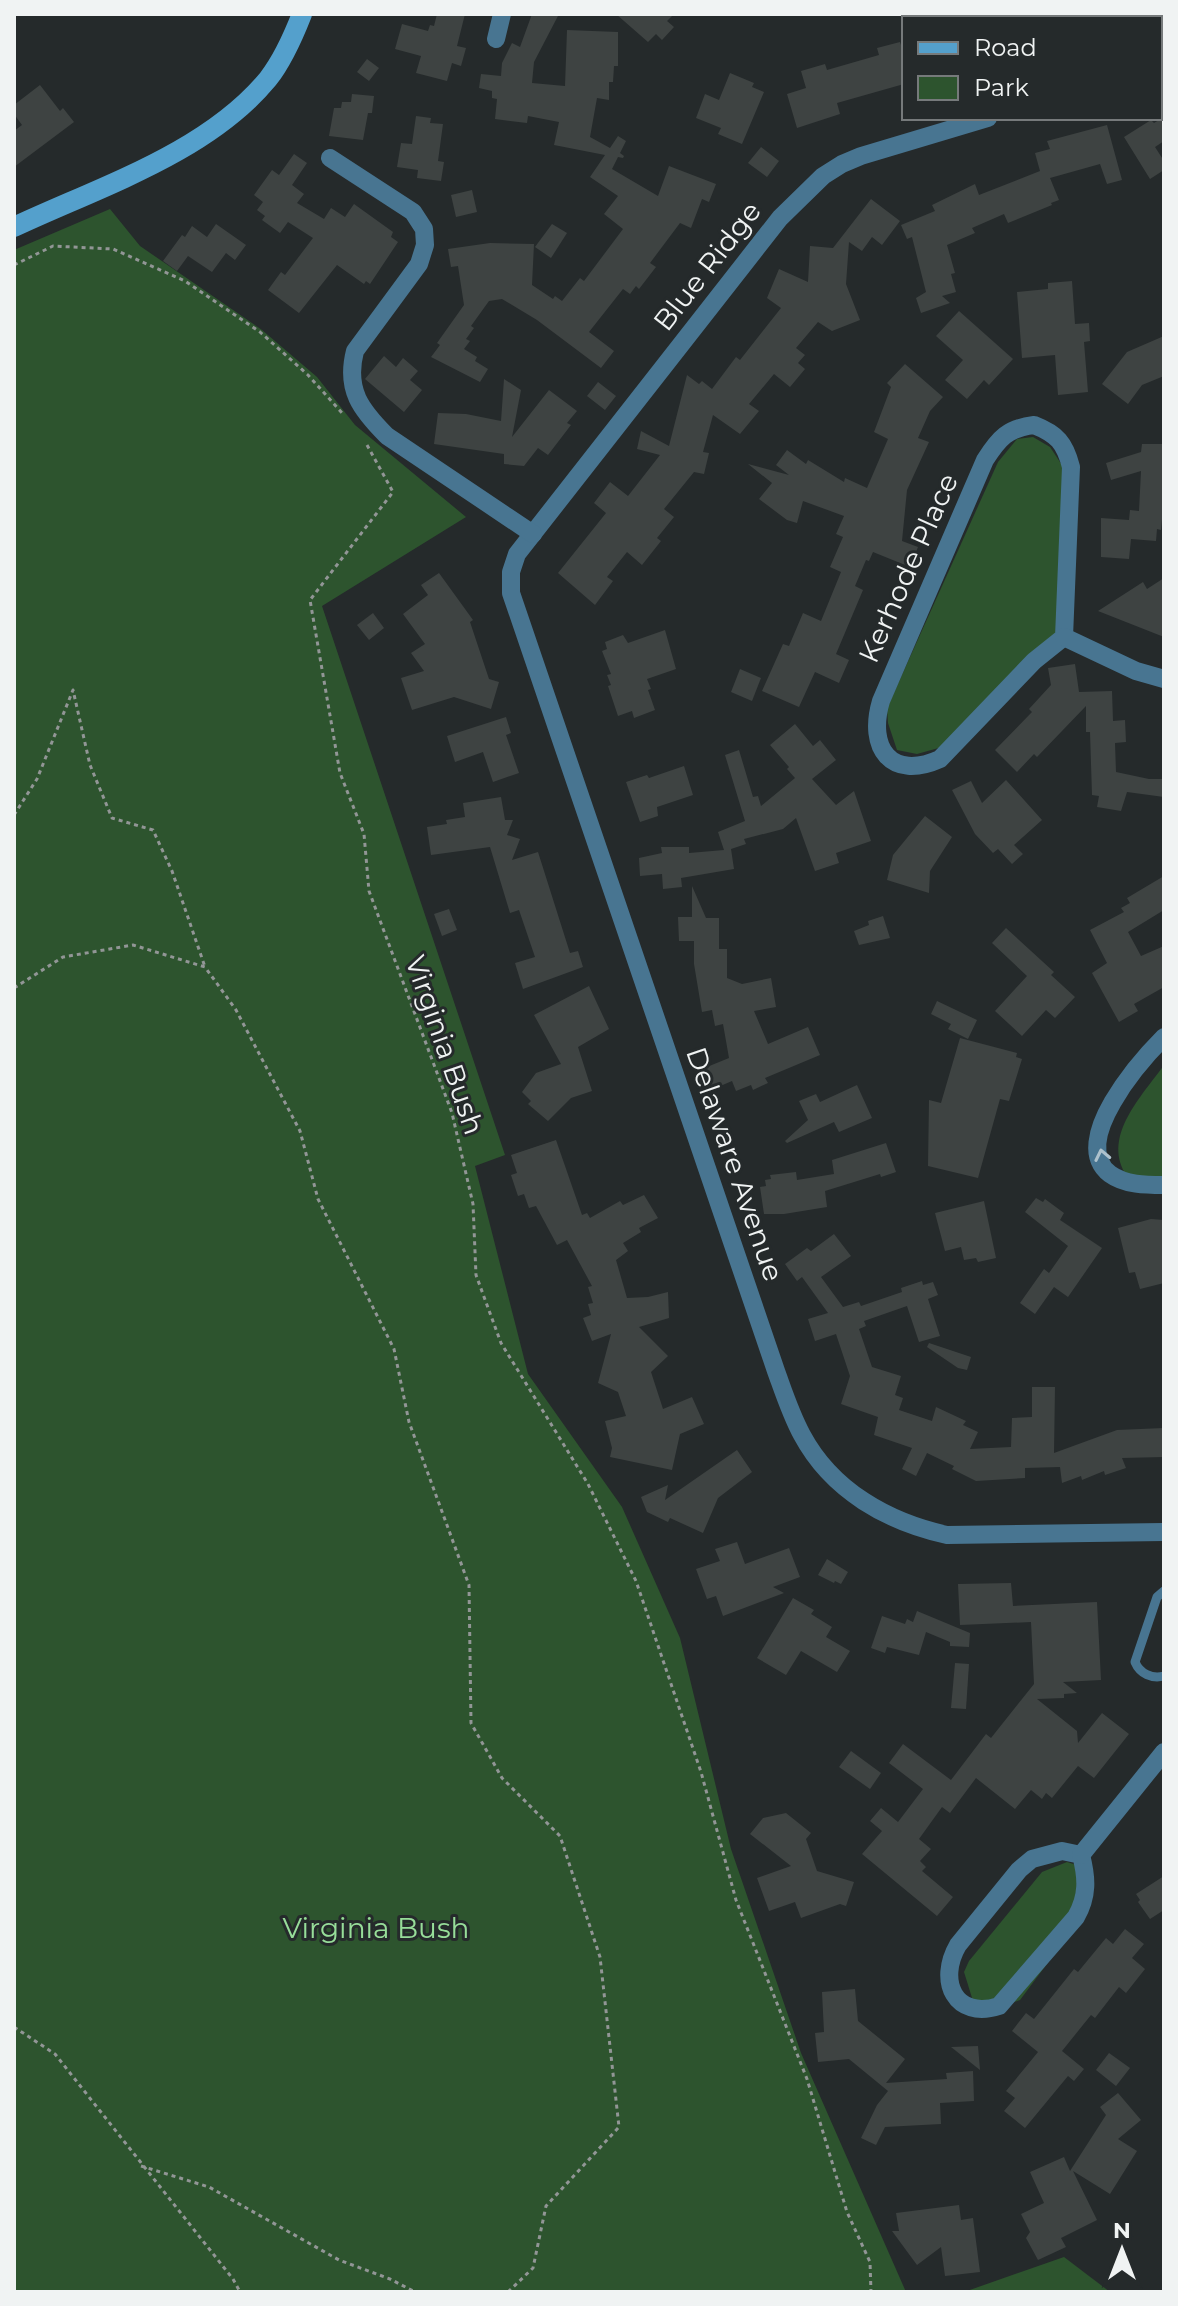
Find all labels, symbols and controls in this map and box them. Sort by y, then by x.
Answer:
legend [902,16,1162,120]
text: Road [974,33,1037,62]
text: Park [974,73,1029,102]
street label: Blue Ridge [646,195,768,337]
street label: Kerhode Place [851,468,965,668]
street label: Virginia Bush [398,951,492,1139]
street label: Delaware Avenue [679,1043,791,1285]
one-way arrow [1094,1149,1111,1162]
park label: Virginia Bush [282,1911,470,1945]
north arrow [1082,2210,1162,2290]
text: N [1113,2217,1131,2244]

